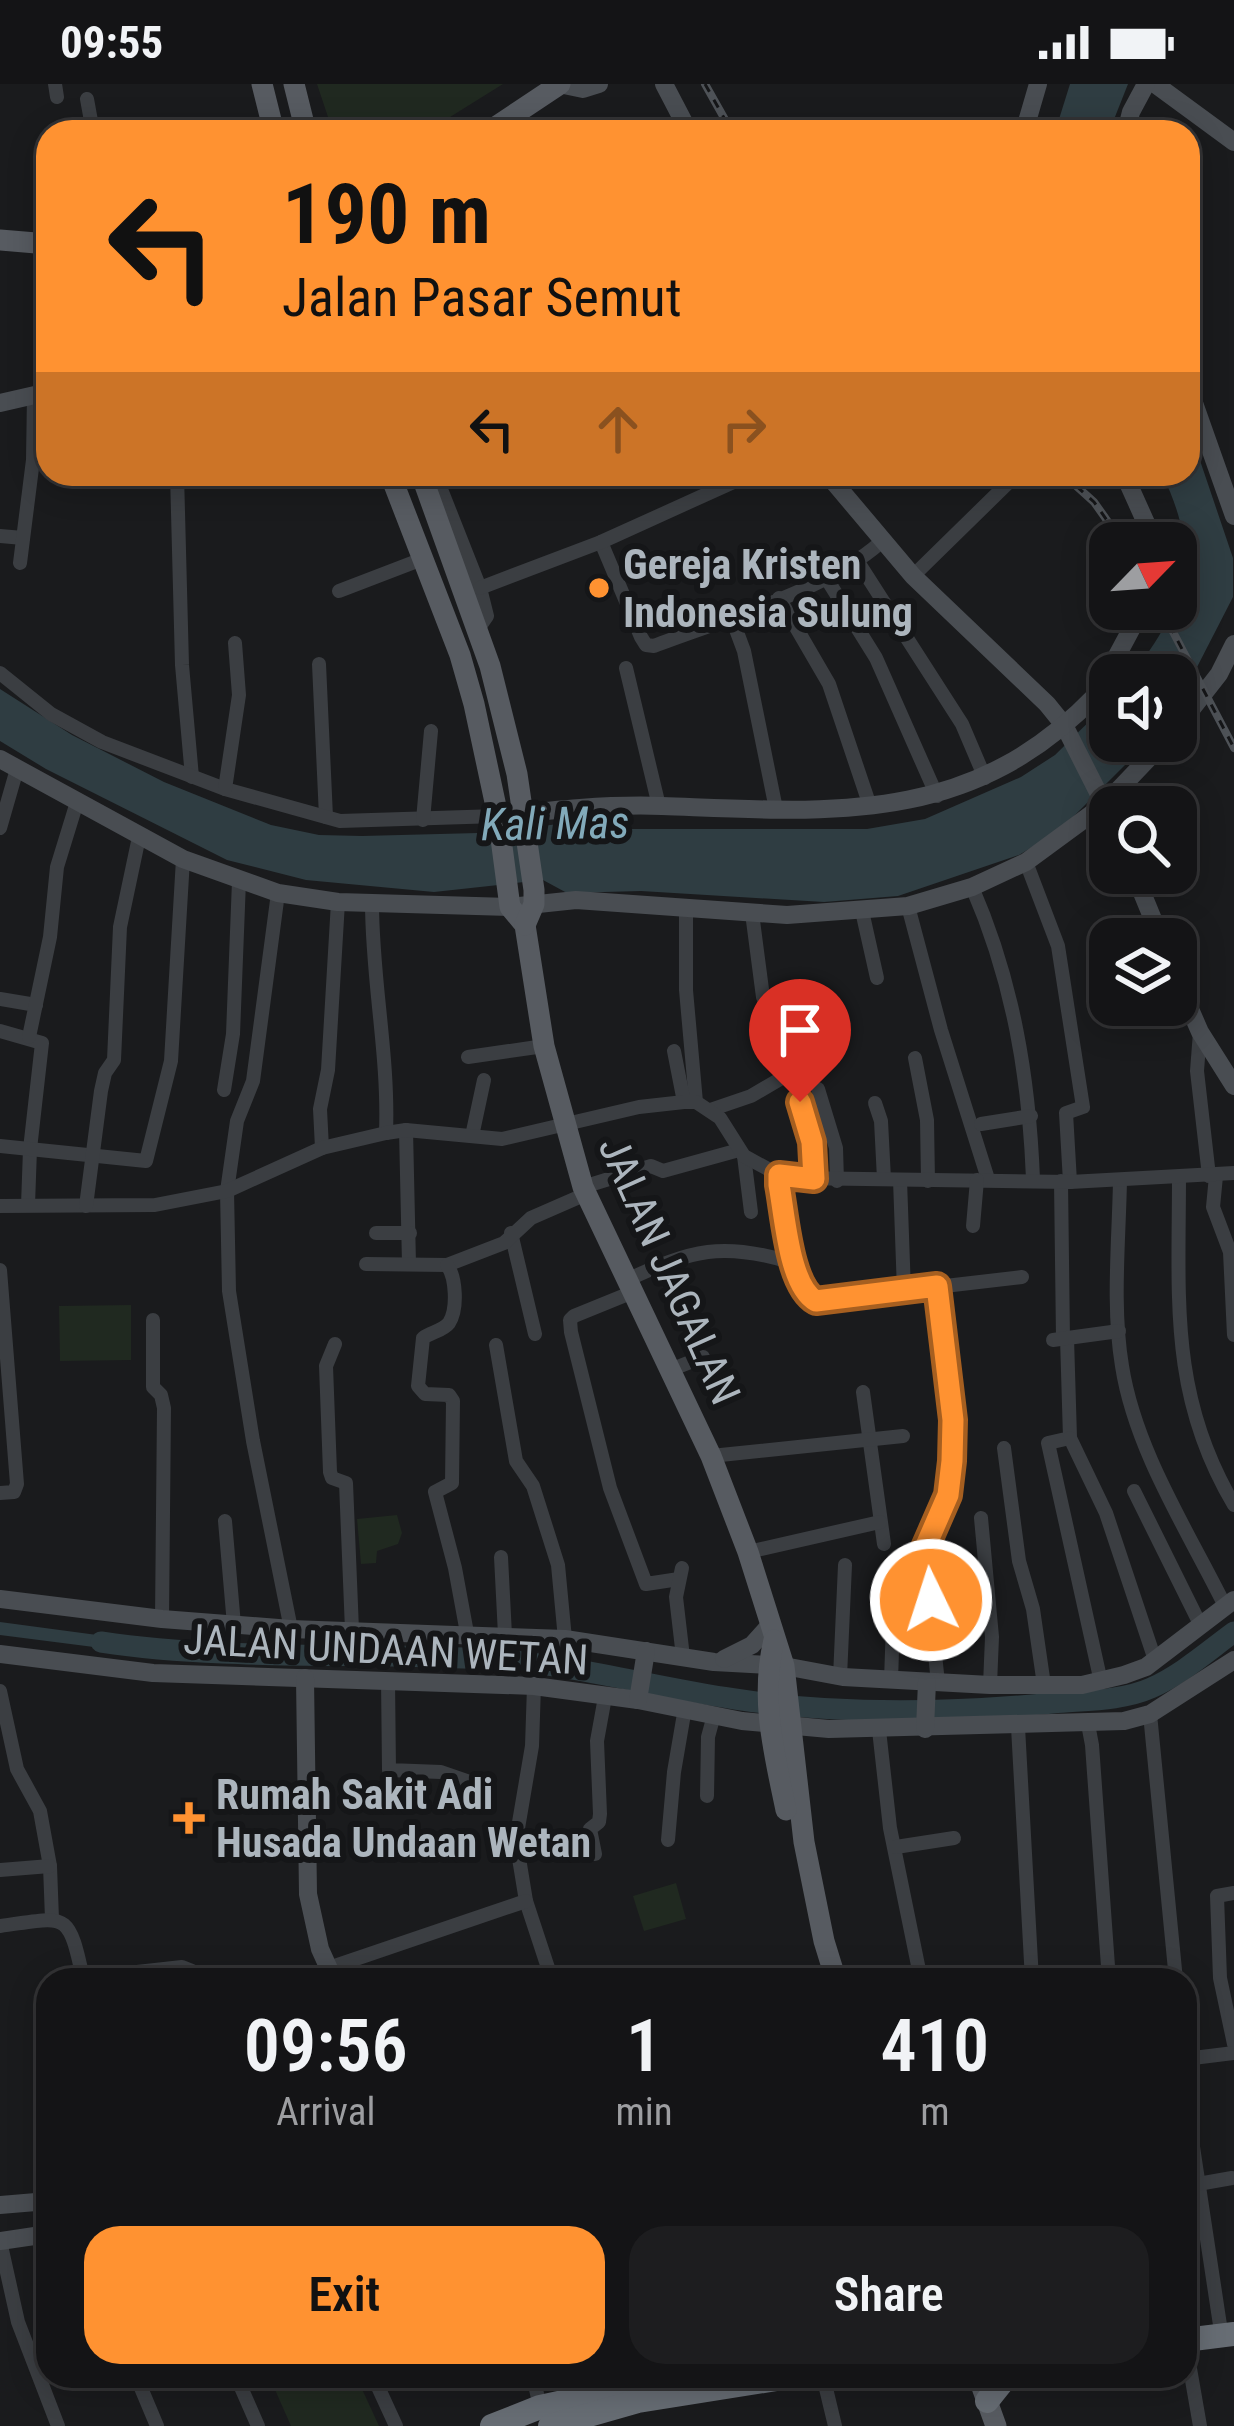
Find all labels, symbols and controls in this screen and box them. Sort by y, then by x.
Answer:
text: 09:55 [60,16,163,69]
text: 190 m [282,165,491,264]
icon: left [84,168,240,324]
text: Jalan Pasar Semut [282,266,682,329]
icon: left [459,396,525,462]
icon: ahead [585,396,651,462]
icon: right [711,396,777,462]
north arrow [1089,522,1197,630]
map controls [1089,522,1197,1026]
place label: Gereja Kristen Indonesia Sulung [623,540,913,637]
marker: Gereja Kristen Indonesia Sulung [586,575,612,601]
button: sound [1089,654,1197,762]
button: search [1089,786,1197,894]
water label: Kali Mas [480,796,630,851]
button: layers [1089,918,1197,1026]
pin [749,979,851,1102]
icon: arrive [767,997,833,1063]
street label: JALAN JAGALAN [589,1129,750,1412]
position arrow [868,1537,994,1663]
street label: JALAN UNDAAN WETAN [182,1614,590,1685]
place label: Rumah Sakit Adi Husada Undaan Wetan [216,1770,591,1867]
marker: Rumah Sakit Adi Husada Undaan Wetan [173,1802,205,1834]
text: 09:56 [244,2004,408,2089]
text: 1 [626,2004,662,2089]
text: 410 [881,2004,989,2089]
text: Arrival [276,2089,375,2135]
text: min [616,2089,673,2135]
text: m [920,2089,950,2135]
button: Exit [84,2226,605,2364]
button: Share [629,2226,1149,2364]

